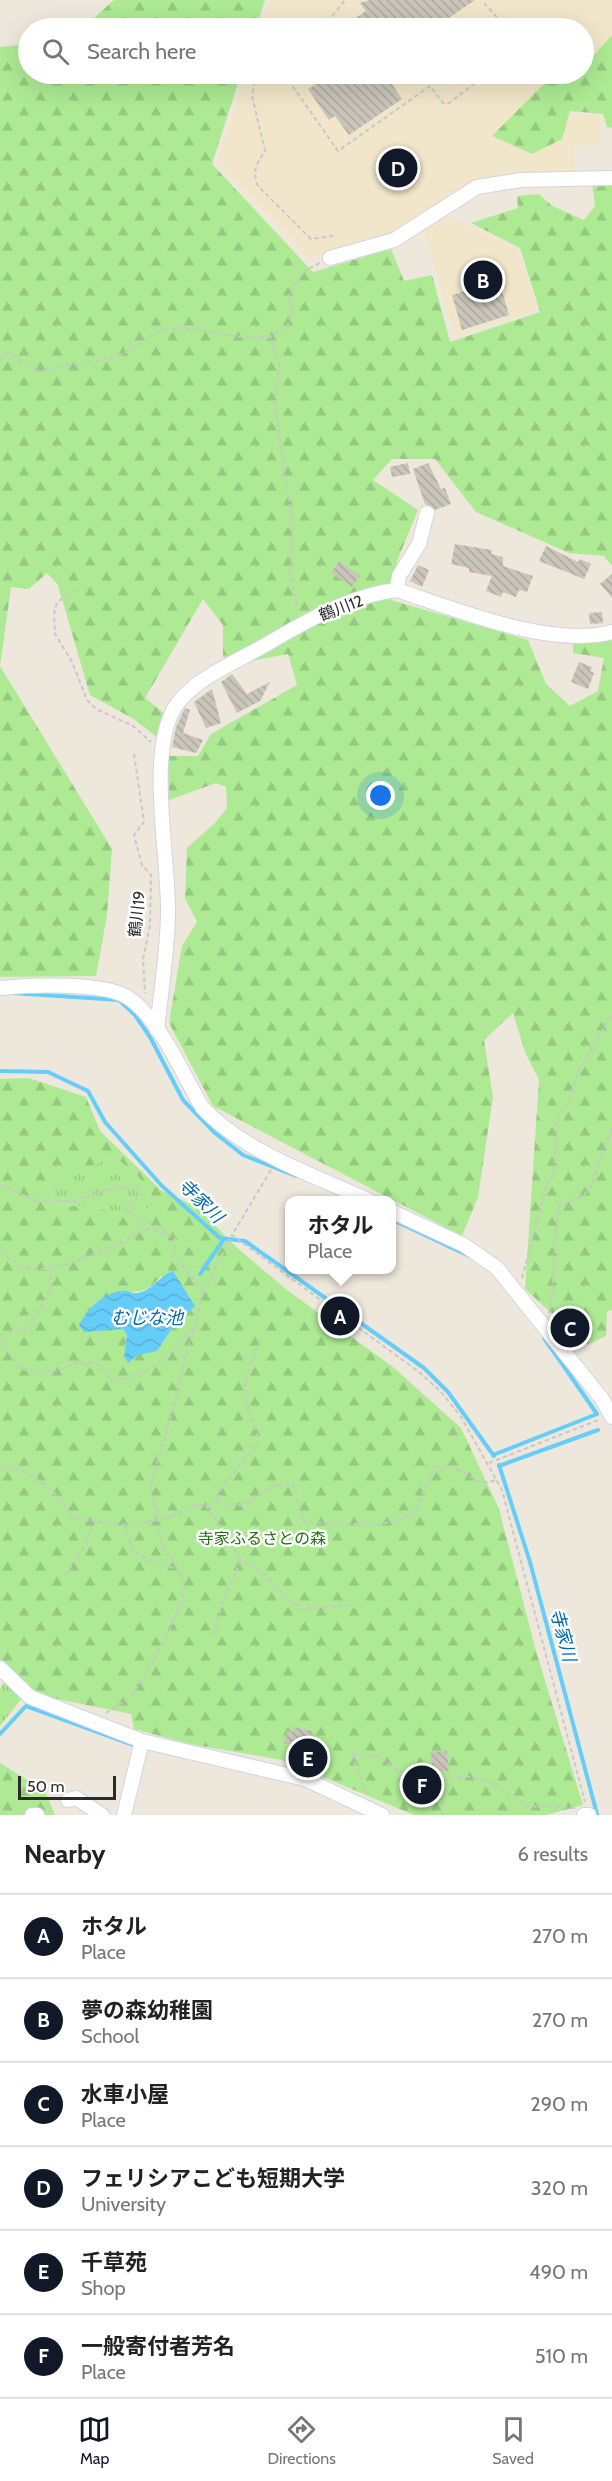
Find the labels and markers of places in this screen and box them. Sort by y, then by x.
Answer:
pin: D [378,146,418,190]
pin: B [464,258,502,302]
pin: A [320,1294,360,1338]
pin: C [550,1306,590,1350]
pin: E [288,1736,328,1780]
pin: F [402,1762,442,1808]

